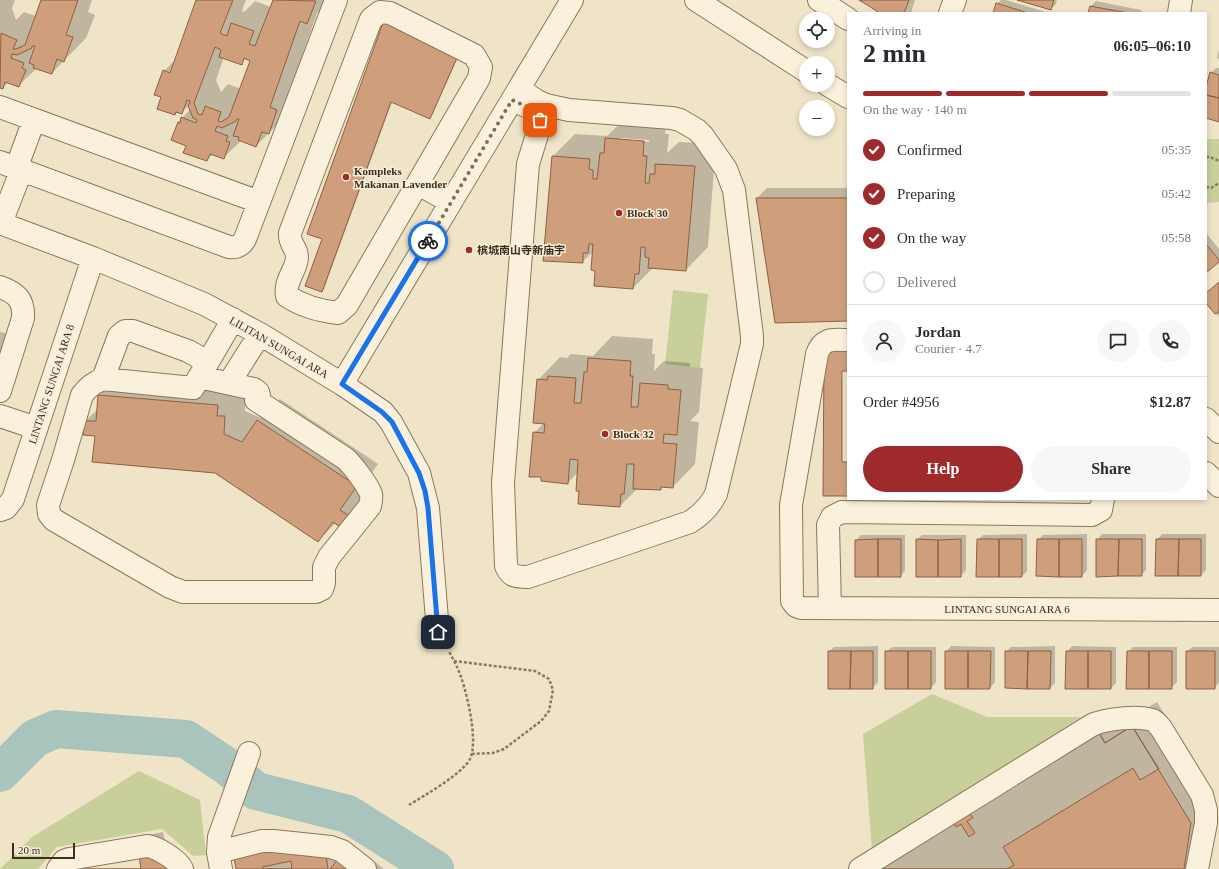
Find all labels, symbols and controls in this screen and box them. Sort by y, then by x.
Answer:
map controls [799,12,835,136]
button: locate [799,12,835,48]
text: Arriving in [863,23,921,38]
text: 06:05–06:10 [1114,38,1191,54]
text: 2 min [863,39,926,68]
button: + [799,56,835,92]
button: − [799,100,835,136]
text: On the way · 140 m [863,102,967,117]
pin [523,103,557,137]
icon: bag [529,109,551,131]
icon: check [863,139,885,161]
text: Confirmed [897,142,962,158]
text: 05:35 [1161,142,1191,157]
place label: Kompleks Makanan Lavender [354,165,447,190]
marker: Kompleks Makanan Lavender [341,172,351,182]
icon: check [863,183,885,205]
text: Preparing [897,186,955,202]
text: 05:42 [1161,186,1191,201]
place label: Block 30 [627,207,668,219]
marker: Block 30 [614,208,624,218]
courier [408,221,448,261]
icon: check [863,227,885,249]
icon: bike [417,230,439,252]
text: On the way [897,230,966,246]
text: 05:58 [1161,230,1191,245]
place label: 槟城南山寺新庙宇 [477,244,565,256]
marker: 槟城南山寺新庙宇 [464,245,474,255]
text: Delivered [897,274,956,290]
street label: LILITAN SUNGAI ARA [227,314,331,380]
button: person [863,320,905,362]
button: chat [1097,320,1139,362]
button: phone [1149,320,1191,362]
street label: LINTANG SUNGAI ARA 8 [26,322,76,445]
text: Jordan [915,324,961,340]
text: Courier · 4.7 [915,341,982,356]
text: Order #4956 [863,394,939,410]
text: $12.87 [1150,394,1191,410]
place label: Block 32 [613,428,654,440]
marker: Block 32 [600,429,610,439]
button: Help [863,446,1023,492]
button: Share [1031,446,1191,492]
street label: LINTANG SUNGAI ARA 6 [944,603,1070,615]
pin [421,615,455,649]
icon: home [427,621,449,643]
scale bar [12,841,75,860]
text: 20 m [18,844,40,856]

